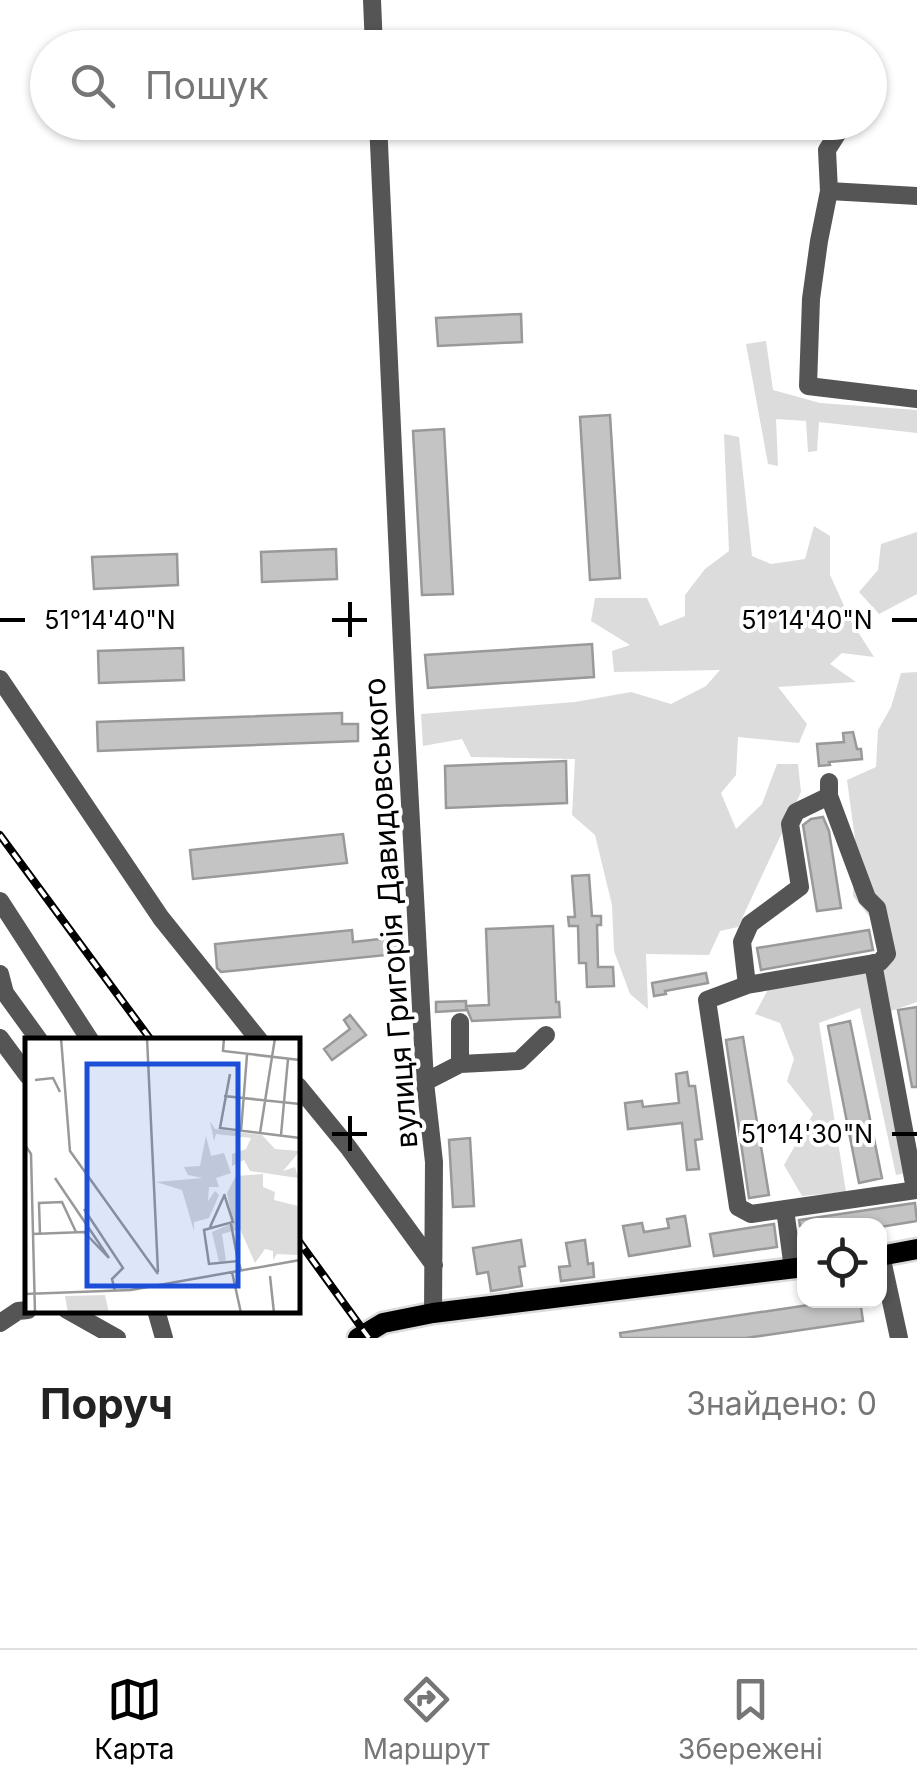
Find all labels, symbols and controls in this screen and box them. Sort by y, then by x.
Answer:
search box [30,30,887,140]
icon: search [65,58,120,113]
text: Пошук [145,62,269,108]
text: 51°14'40"N [44,605,176,635]
text: 51°14'40"N [741,605,873,635]
street label: вулиця Григорія Давидовського [356,677,424,1149]
inset map [25,1038,300,1313]
text: 51°14'30"N [741,1119,873,1149]
map controls [797,1218,887,1308]
button: locate [797,1218,887,1308]
text: Поруч [40,1378,173,1429]
text: Знайдено: 0 [686,1384,877,1423]
tab: Карта [94,1672,175,1766]
tab: Маршрут [363,1672,490,1766]
tab: Збережені [678,1672,823,1766]

